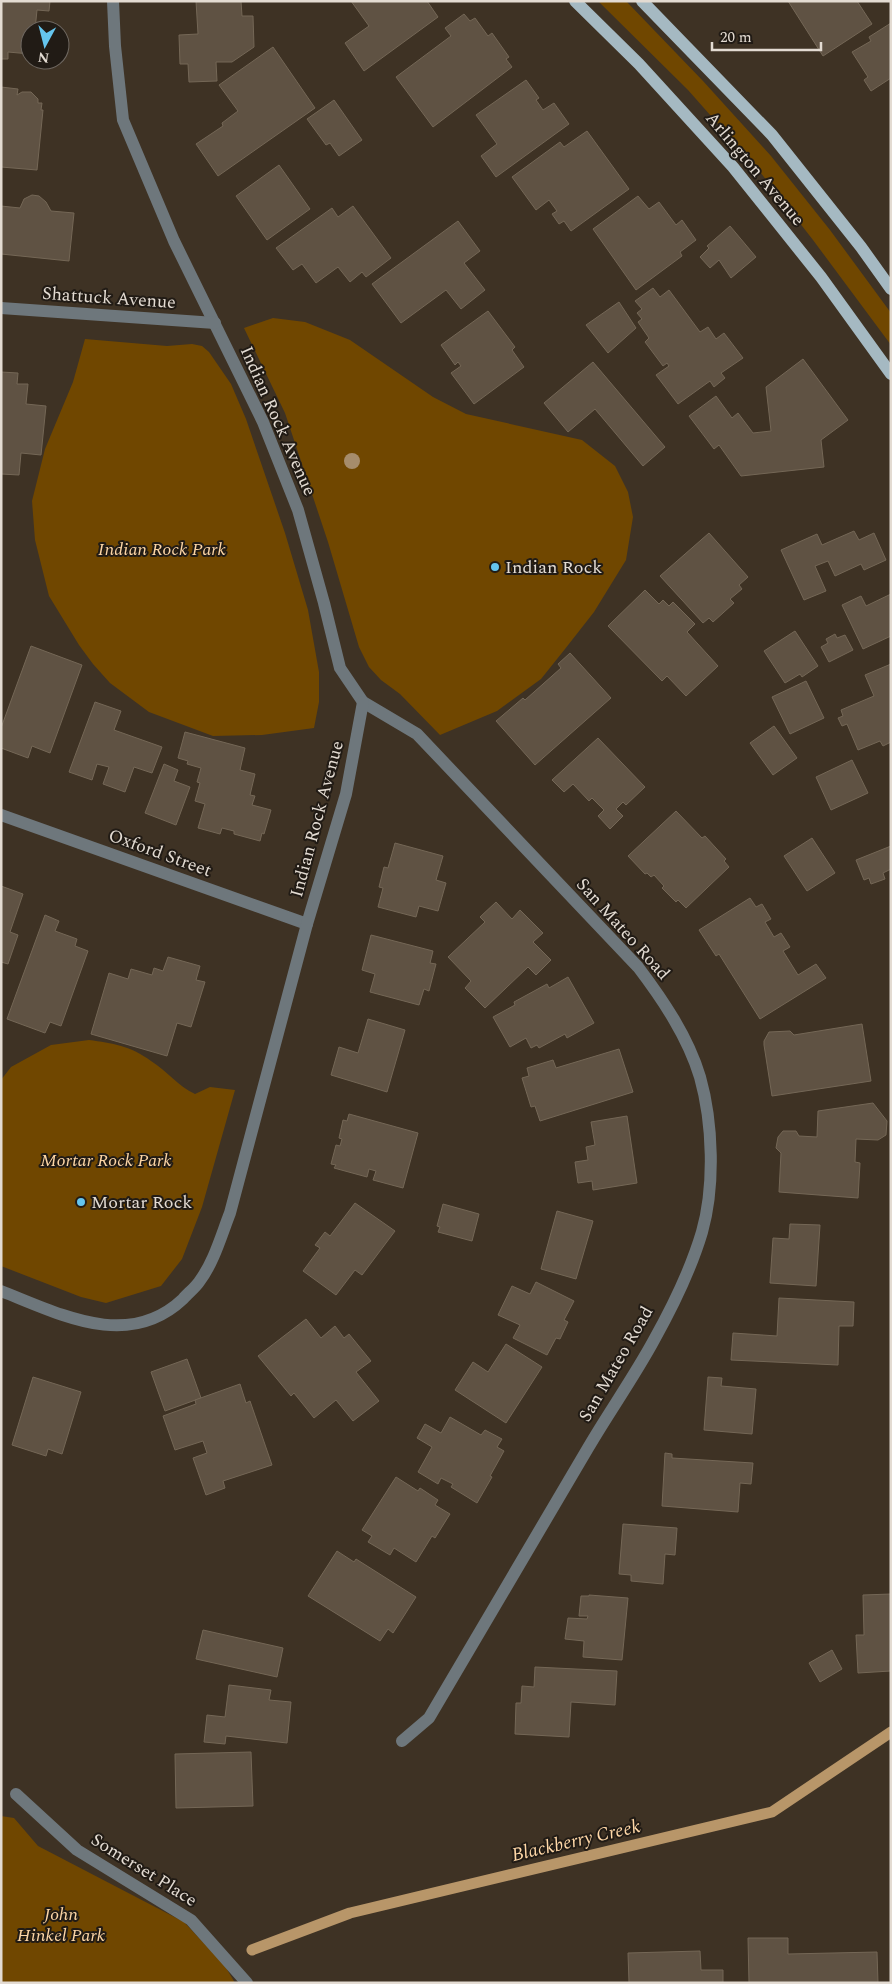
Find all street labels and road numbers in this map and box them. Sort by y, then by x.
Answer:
street label: Arlington Avenue [699,106,811,232]
street label: Shattuck Avenue [41,280,177,316]
street label: Indian Rock Avenue [233,342,323,500]
street label: Indian Rock Avenue [283,738,351,900]
street label: Oxford Street [105,822,215,884]
street label: San Mateo Road [570,872,676,986]
street label: San Mateo Road [572,1301,660,1427]
street label: Somerset Place [85,1826,203,1914]

